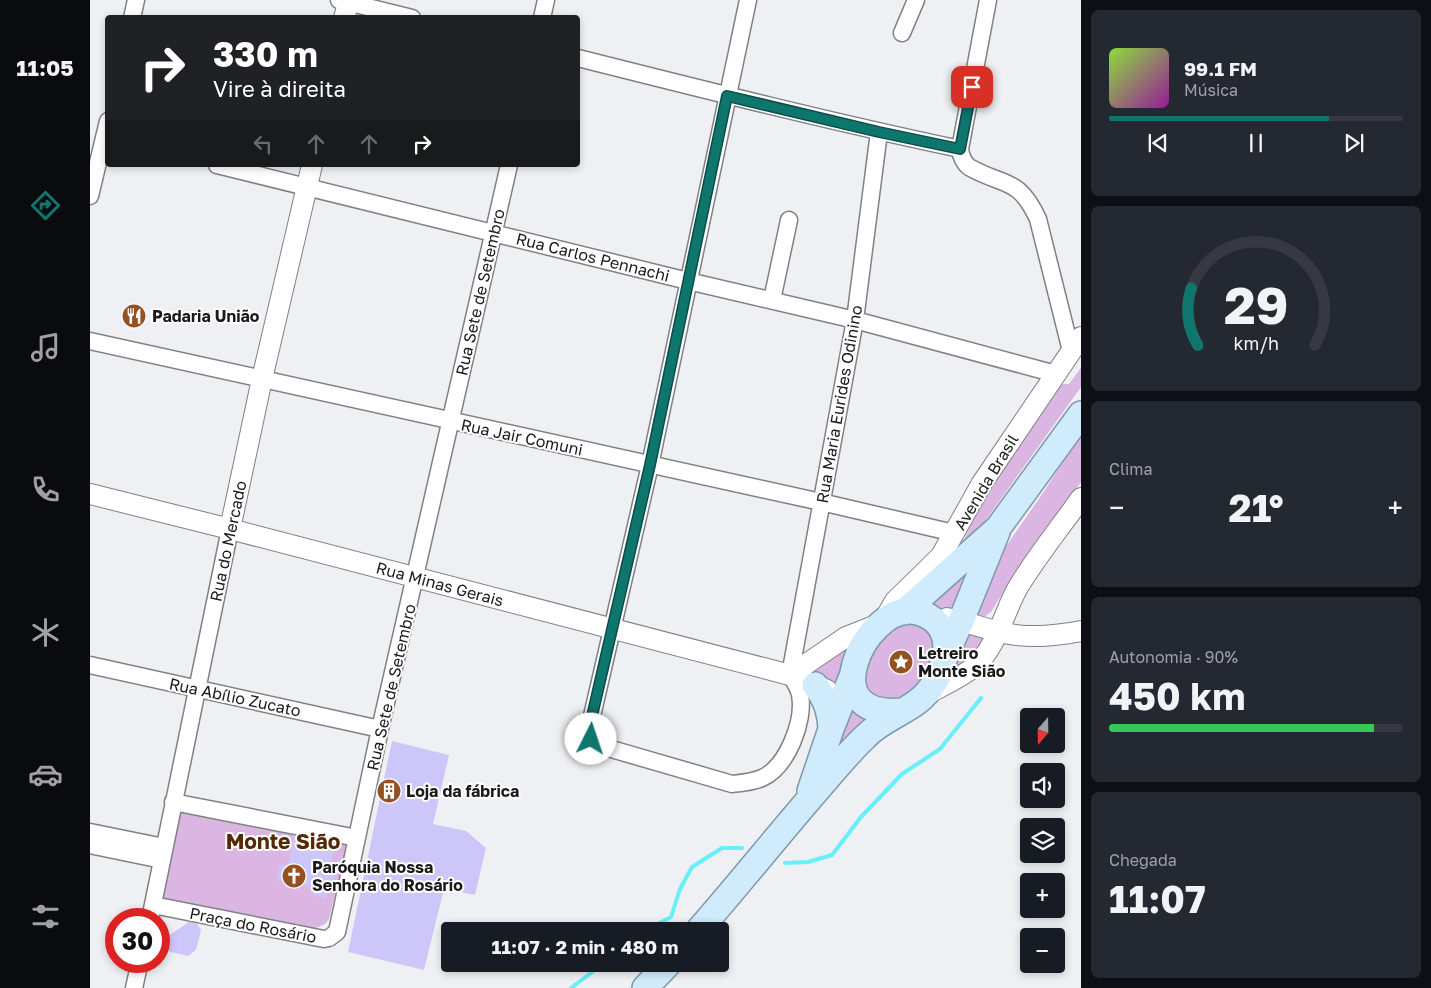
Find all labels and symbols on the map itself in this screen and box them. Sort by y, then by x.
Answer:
pin [951,66,993,108]
street label: Rua Sete de Setembro [451,207,509,377]
street label: Rua Carlos Pennachi [514,228,672,286]
restaurant icon: Padaria União [121,303,147,329]
street label: Rua Maria Eurides Odinino [812,303,866,505]
place label: Padaria União [152,306,260,326]
street label: Rua Jair Comuni [459,414,585,460]
street label: Avenida Brasil [950,430,1022,534]
street label: Rua do Mercado [205,479,251,603]
street label: Rua Minas Gerais [374,557,506,611]
street label: Rua Sete de Setembro [362,602,420,772]
place label: Letreiro Monte Sião [918,643,1006,681]
place icon: Letreiro Monte Sião [888,649,914,675]
street label: Rua Abílio Zucato [167,673,303,721]
north arrow [1020,708,1065,752]
position arrow [564,712,616,764]
building icon: Loja da fábrica [376,778,402,804]
place label: Loja da fábrica [406,781,519,801]
district label: Monte Sião [226,828,340,854]
place label: Paróquia Nossa Senhora do Rosário [312,857,463,895]
church icon: Paróquia Nossa Senhora do Rosário [281,863,307,889]
street label: Praça do Rosário [188,903,318,947]
speed limit sign: 30 [105,908,170,973]

